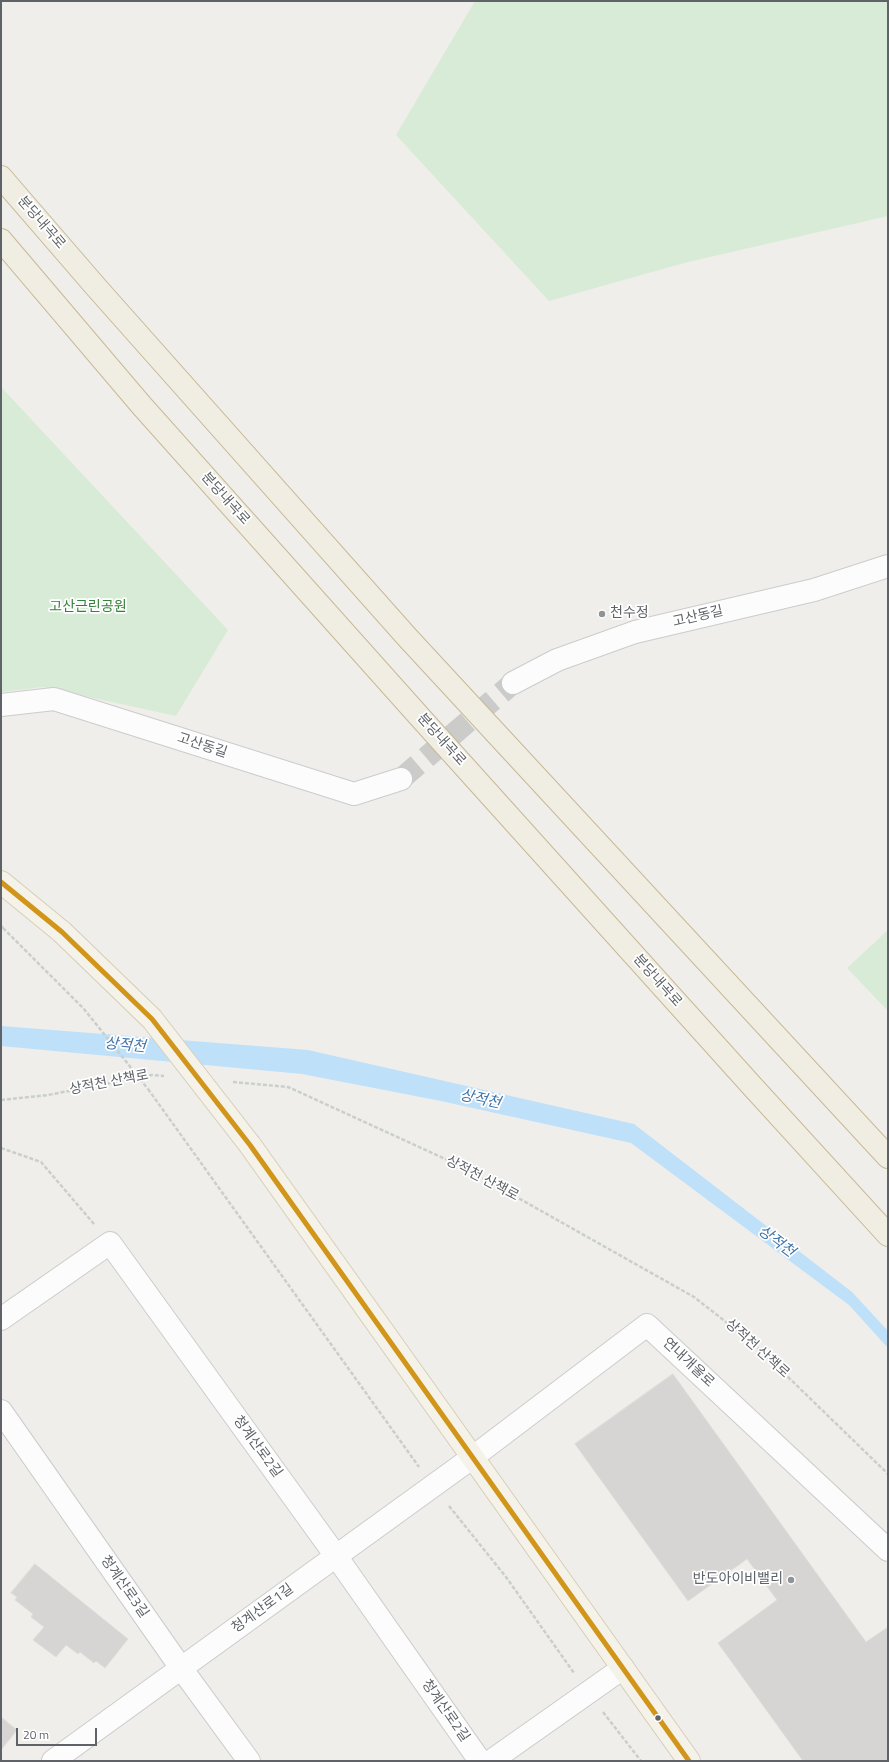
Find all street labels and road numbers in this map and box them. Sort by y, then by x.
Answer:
street label: 분당내곡로 [14,193,68,253]
street label: 분당내곡로 [197,469,253,529]
street label: 고산동길 [671,603,725,631]
street label: 분당내곡로 [413,710,469,770]
street label: 고산동길 [175,730,229,762]
street label: 분당내곡로 [629,951,685,1011]
street label: 상적천 산책로 [68,1067,150,1099]
street label: 상적천 산책로 [443,1153,521,1205]
street label: 상적천 산책로 [722,1316,792,1382]
street label: 연내개울로 [659,1335,717,1391]
street label: 청계산로2길 [229,1413,285,1481]
street label: 청계산로3길 [96,1553,152,1621]
street label: 청계산로1길 [229,1581,297,1637]
street label: 청계산로2길 [417,1677,473,1745]

